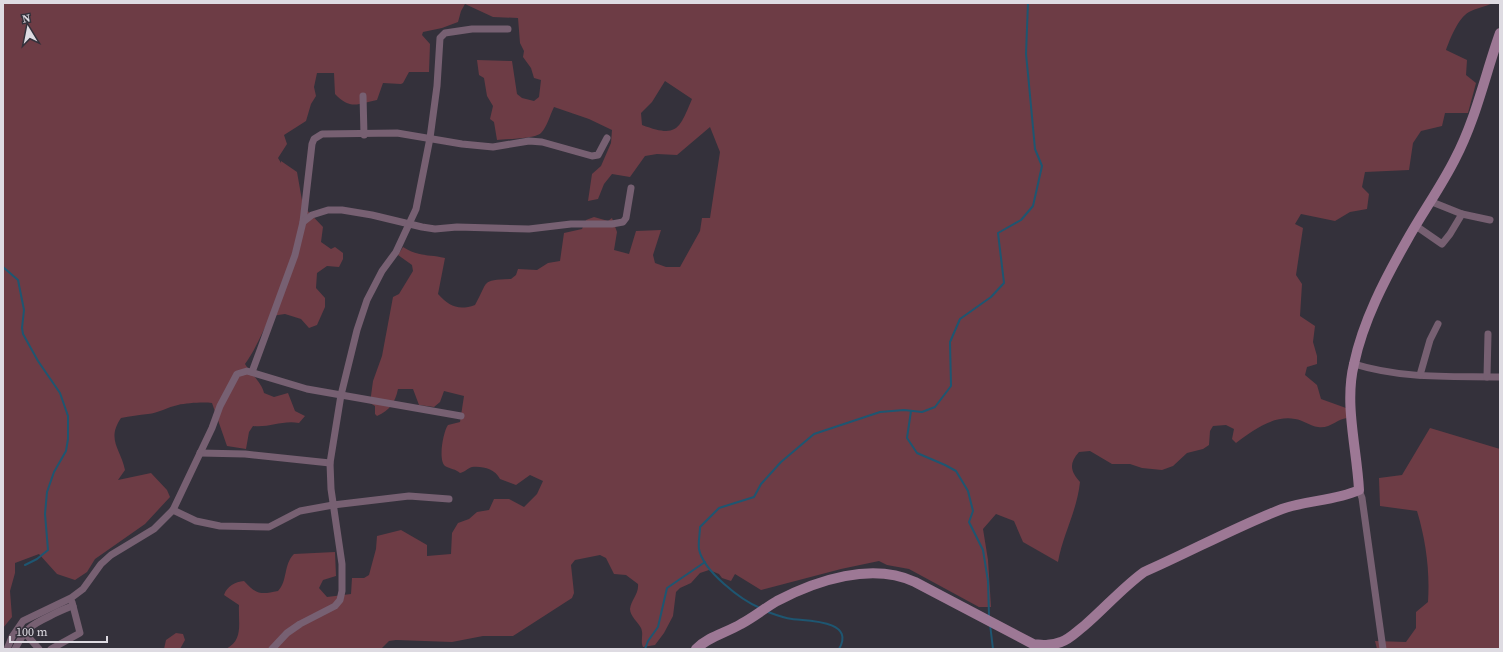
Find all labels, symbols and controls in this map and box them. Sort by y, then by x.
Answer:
north arrow [8,8,48,48]
text: N [21,11,32,27]
scale bar [10,618,107,644]
text: 100 m [16,624,48,640]

